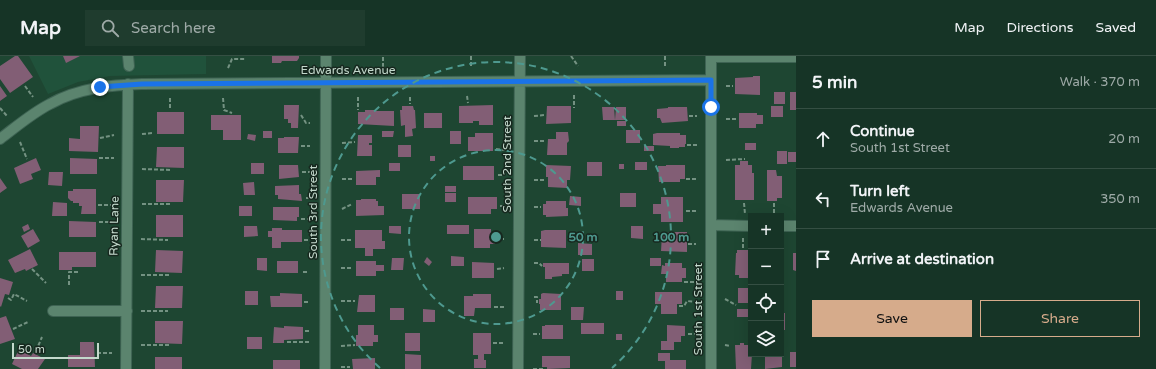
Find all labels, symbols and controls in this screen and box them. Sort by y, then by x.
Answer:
search box [85,10,365,46]
text: Map [20,17,61,39]
icon: search [99,17,121,39]
text: Search here [131,19,215,37]
text: Map [954,19,985,36]
text: Directions [1007,19,1074,36]
text: Saved [1096,19,1136,36]
street label: Edwards Avenue [300,63,396,77]
text: 5 min [812,72,857,93]
text: Walk · 370 m [1060,74,1140,90]
route end [91,78,109,96]
route start [702,98,720,116]
street label: South 2nd Street [500,115,514,212]
text: Continue [850,122,914,140]
icon: ahead [812,128,834,150]
text: 20 m [1108,131,1140,147]
text: South 1st Street [850,140,950,156]
street label: South 3rd Street [306,165,320,259]
text: Turn left [850,182,910,200]
icon: left [812,188,834,210]
text: 350 m [1100,191,1140,207]
street label: Ryan Lane [106,196,122,256]
text: Edwards Avenue [850,200,953,216]
map controls [748,213,784,357]
button: + [748,213,784,249]
centre of rings [489,230,503,244]
text: 50 m [568,230,598,244]
text: 100 m [653,230,689,244]
icon: arrive [812,248,834,270]
button: − [748,249,784,285]
text: Arrive at destination [850,250,994,268]
street label: South 1st Street [691,262,705,355]
button: locate [748,285,784,321]
button: Save [812,300,972,337]
button: Share [980,300,1140,337]
button: layers [748,321,784,357]
scale bar [12,341,99,360]
text: 50 m [18,343,45,356]

